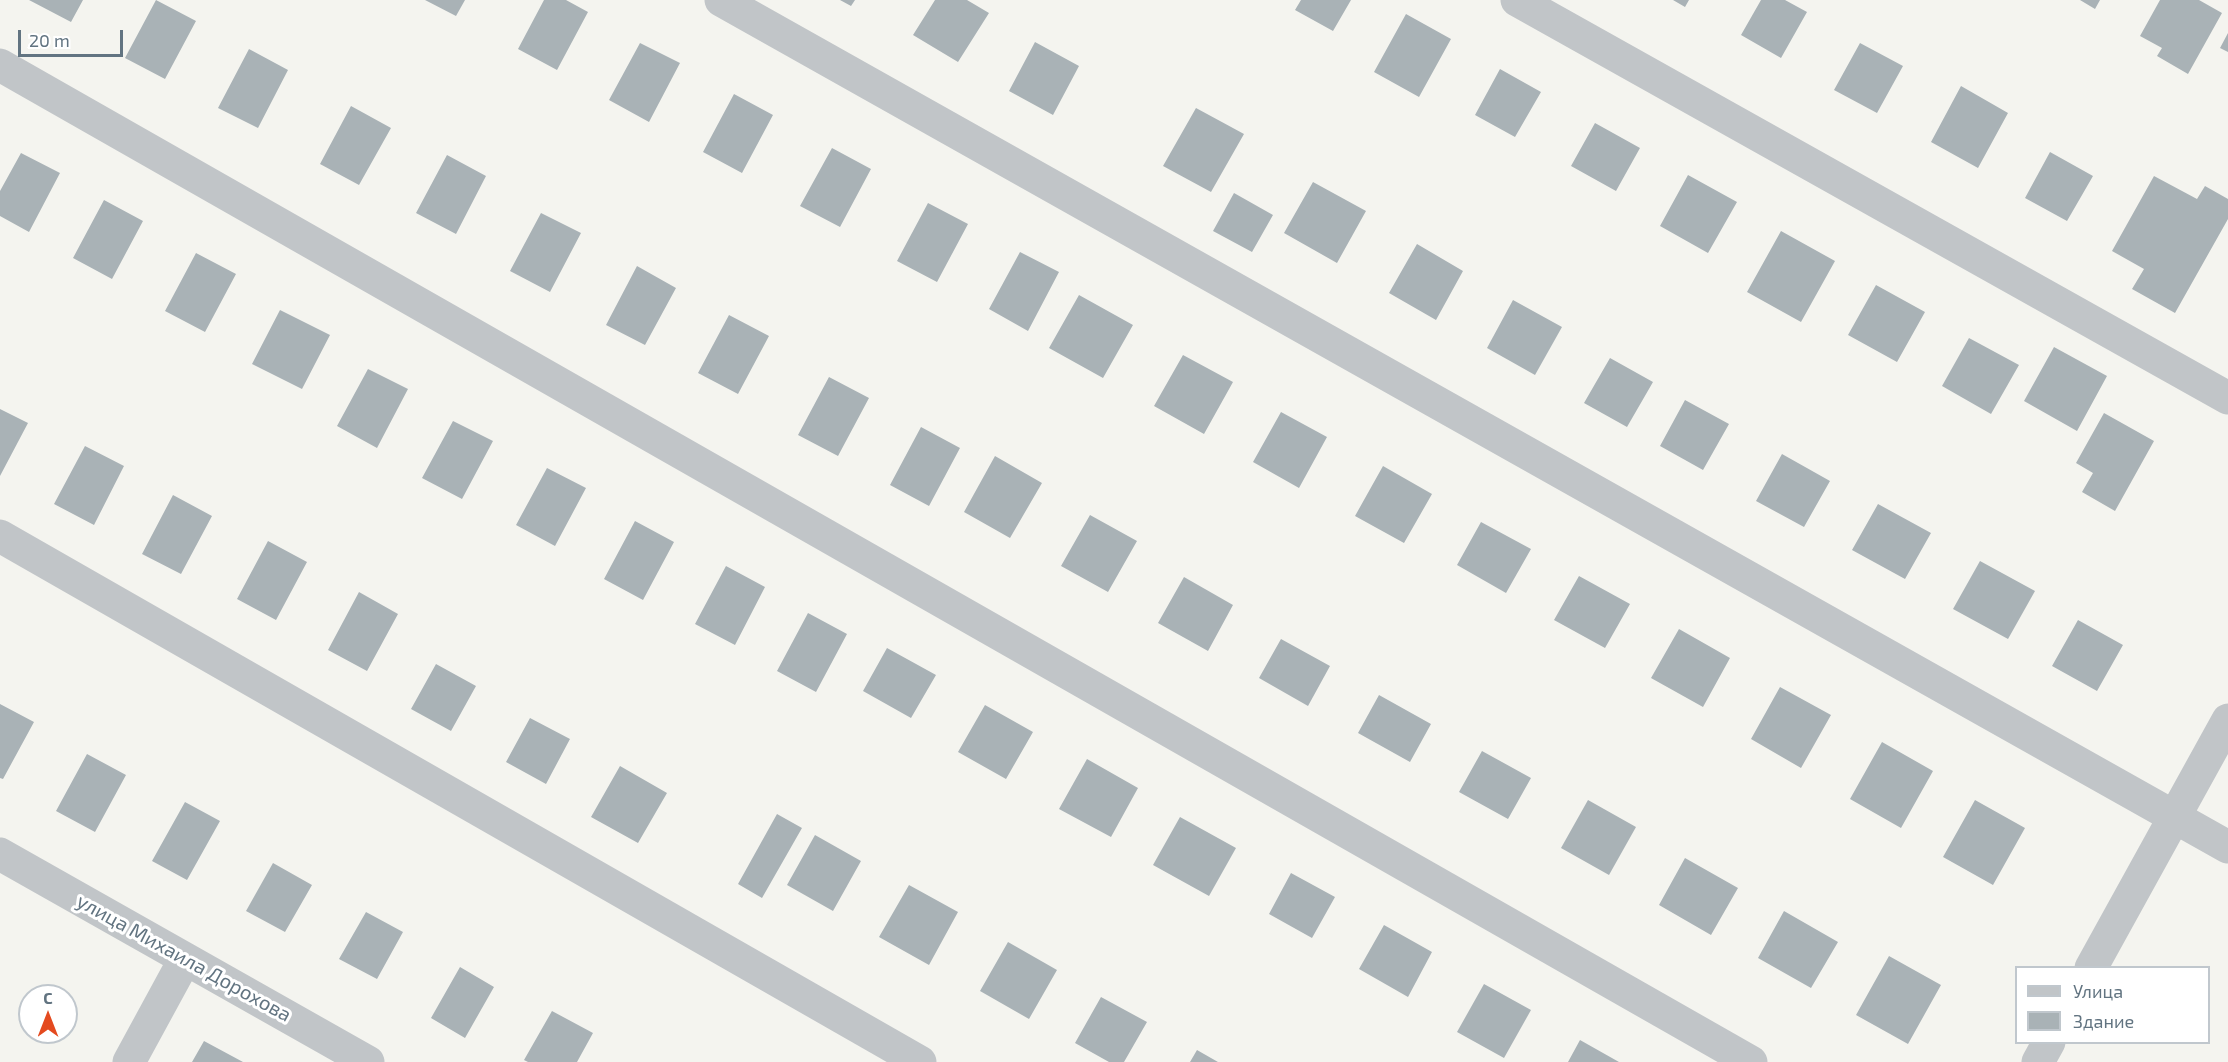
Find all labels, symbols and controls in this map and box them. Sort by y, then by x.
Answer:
scale bar [21,18,126,56]
text: 20 m [29,29,70,51]
street label: улица Михаила Дорохова [72,889,296,1027]
legend [2015,966,2210,1044]
text: Улица [2073,980,2123,1002]
north arrow [18,984,78,1044]
text: С [43,988,53,1007]
text: Здание [2073,1010,2134,1032]

